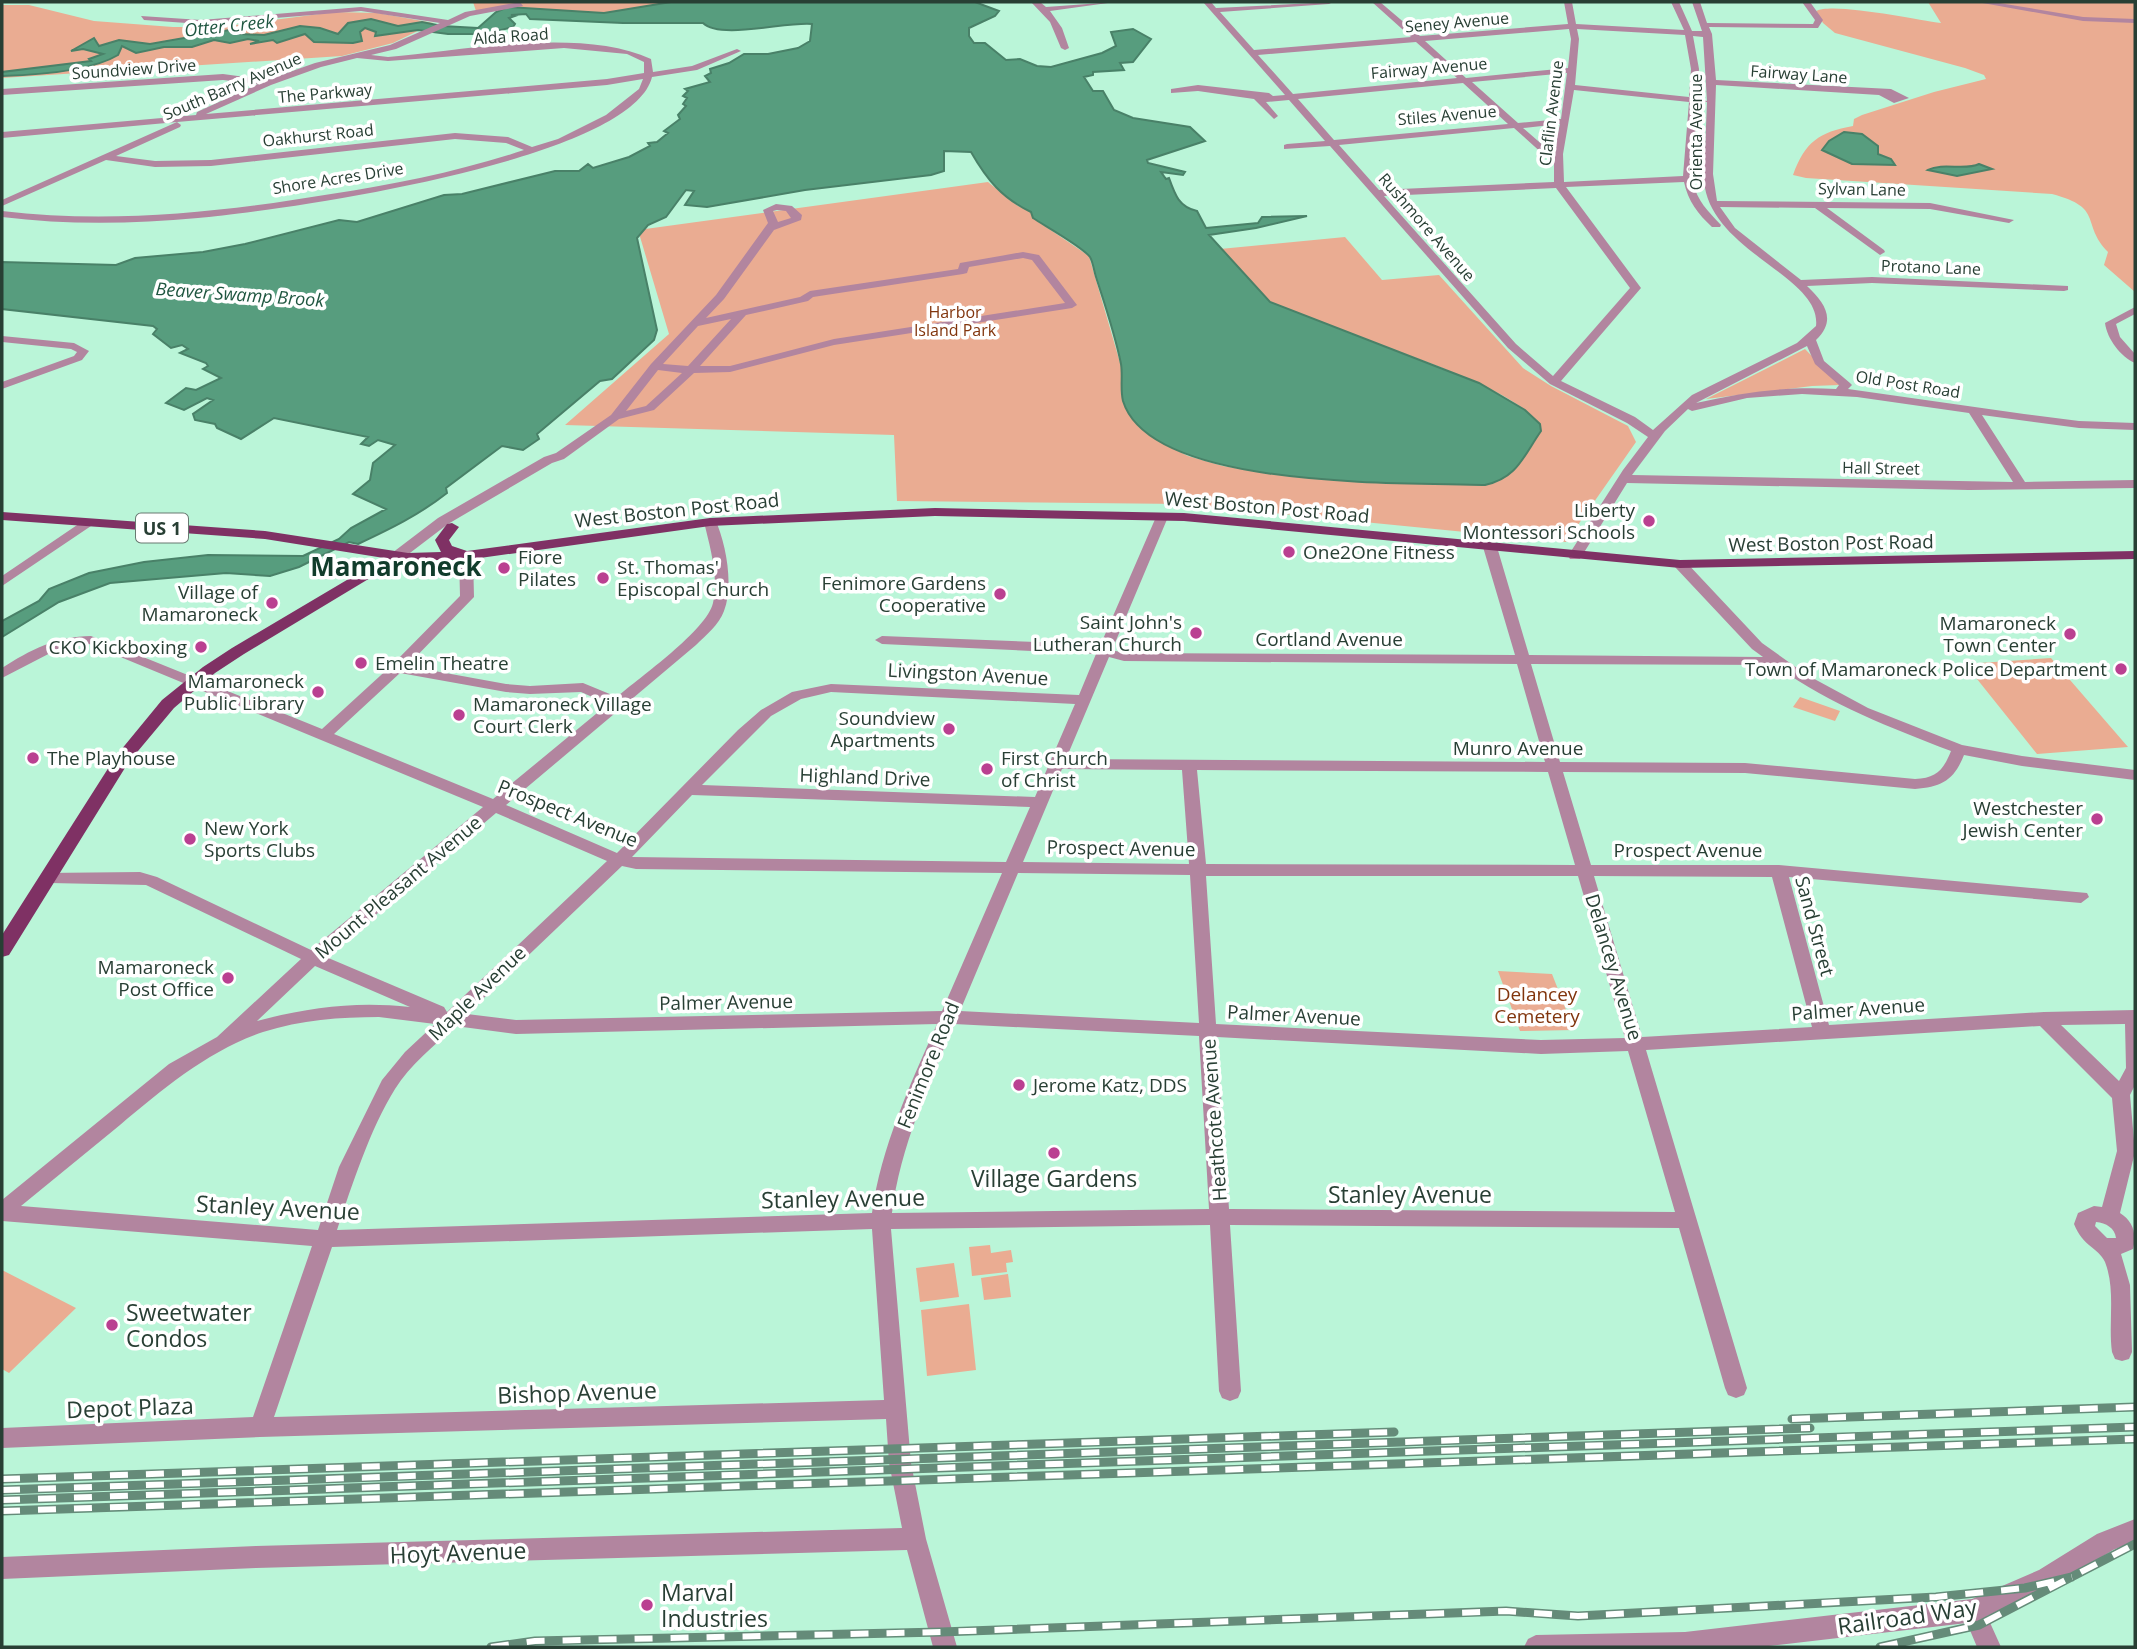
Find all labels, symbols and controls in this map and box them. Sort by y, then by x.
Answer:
street label: Seney Avenue [1404,6,1510,38]
water label: Otter Creek [183,8,276,42]
street label: Alda Road [473,22,549,50]
street label: South Barry Avenue [160,47,304,125]
street label: Fairway Avenue [1370,52,1488,84]
street label: Soundview Drive [71,54,197,84]
street label: Claflin Avenue [1534,59,1568,167]
street label: Fairway Lane [1750,60,1848,88]
street label: Orienta Avenue [1685,74,1707,190]
street label: The Parkway [277,78,374,108]
street label: Stiles Avenue [1397,100,1497,130]
street label: Oakhurst Road [261,118,375,152]
street label: Shore Acres Drive [271,157,405,199]
street label: Rushmore Avenue [1374,168,1480,286]
street label: Sylvan Lane [1818,177,1906,201]
street label: Protano Lane [1881,254,1981,280]
water label: Beaver Swamp Brook [155,276,326,312]
park label: Harbor Island Park [914,301,997,341]
street label: Old Post Road [1854,365,1962,403]
street label: Hall Street [1842,456,1920,480]
street label: West Boston Post Road [1164,485,1370,529]
street label: West Boston Post Road [573,486,781,534]
place label: Liberty Montessori Schools [1462,497,1635,545]
marker: Liberty Montessori Schools [1641,513,1657,529]
road number: US 1 [136,514,188,542]
street label: West Boston Post Road [1728,528,1934,558]
place label: One2One Fitness [1303,539,1455,565]
place label: Fiore Pilates [518,544,576,592]
marker: One2One Fitness [1281,544,1297,560]
district label: Mamaroneck [310,548,483,584]
place label: St. Thomas' Episcopal Church [617,554,769,602]
marker: Fiore Pilates [496,560,512,576]
marker: St. Thomas' Episcopal Church [595,570,611,586]
place label: Fenimore Gardens Cooperative [822,570,986,618]
place label: Village of Mamaroneck [142,579,260,627]
marker: Fenimore Gardens Cooperative [992,586,1008,602]
marker: Village of Mamaroneck [264,595,280,611]
place label: Saint John's Lutheran Church [1033,609,1182,657]
place label: Mamaroneck Town Center [1940,610,2056,658]
marker: Saint John's Lutheran Church [1188,625,1204,641]
street label: Cortland Avenue [1255,626,1403,652]
marker: Mamaroneck Town Center [2062,626,2078,642]
place label: CKO Kickboxing [48,634,187,660]
marker: CKO Kickboxing [193,639,209,655]
place label: Emelin Theatre [375,650,509,676]
marker: Emelin Theatre [353,655,369,671]
place label: Town of Mamaroneck Police Department [1745,656,2107,682]
street label: Livingston Avenue [887,657,1049,691]
marker: Town of Mamaroneck Police Department [2113,661,2129,677]
place label: Mamaroneck Public Library [184,668,304,716]
marker: Mamaroneck Public Library [310,684,326,700]
place label: Mamaroneck Village Court Clerk [473,691,652,739]
place label: Soundview Apartments [831,705,935,753]
marker: Mamaroneck Village Court Clerk [451,707,467,723]
marker: Soundview Apartments [941,721,957,737]
street label: Munro Avenue [1453,735,1583,761]
place label: The Playhouse [47,745,175,771]
place label: First Church of Christ [1001,745,1108,793]
marker: The Playhouse [25,750,41,766]
marker: First Church of Christ [979,761,995,777]
street label: Highland Drive [799,762,931,792]
street label: Prospect Avenue [494,773,642,853]
place label: Westchester Jewish Center [1961,795,2083,843]
street label: Mount Pleasant Avenue [309,810,487,964]
marker: Westchester Jewish Center [2089,811,2105,827]
place label: New York Sports Clubs [204,815,315,863]
marker: New York Sports Clubs [182,831,198,847]
street label: Prospect Avenue [1046,834,1196,862]
street label: Prospect Avenue [1614,837,1762,863]
street label: Sand Street [1789,873,1841,979]
street label: Delancey Avenue [1579,891,1649,1043]
street label: Maple Avenue [423,940,531,1046]
place label: Mamaroneck Post Office [98,954,214,1002]
marker: Mamaroneck Post Office [220,970,236,986]
park label: Delancey Cemetery [1494,981,1580,1029]
street label: Palmer Avenue [659,988,793,1016]
street label: Palmer Avenue [1790,991,1926,1027]
street label: Fenimore Road [891,998,965,1132]
street label: Palmer Avenue [1226,999,1362,1031]
street label: Heathcote Avenue [1195,1038,1233,1202]
place label: Jerome Katz, DDS [1031,1072,1187,1098]
marker: Jerome Katz, DDS [1011,1077,1027,1093]
marker: Village Gardens [1046,1145,1062,1161]
place label: Village Gardens [971,1162,1137,1194]
street label: Stanley Avenue [1328,1178,1492,1210]
street label: Stanley Avenue [761,1181,925,1215]
street label: Stanley Avenue [195,1187,361,1227]
place label: Sweetwater Condos [126,1296,252,1354]
marker: Sweetwater Condos [104,1317,120,1333]
street label: Bishop Avenue [497,1373,657,1411]
street label: Depot Plaza [66,1389,194,1425]
street label: Hoyt Avenue [389,1534,527,1570]
place label: Marval Industries [661,1576,768,1634]
street label: Railroad Way [1835,1590,1979,1642]
marker: Marval Industries [639,1597,655,1613]

